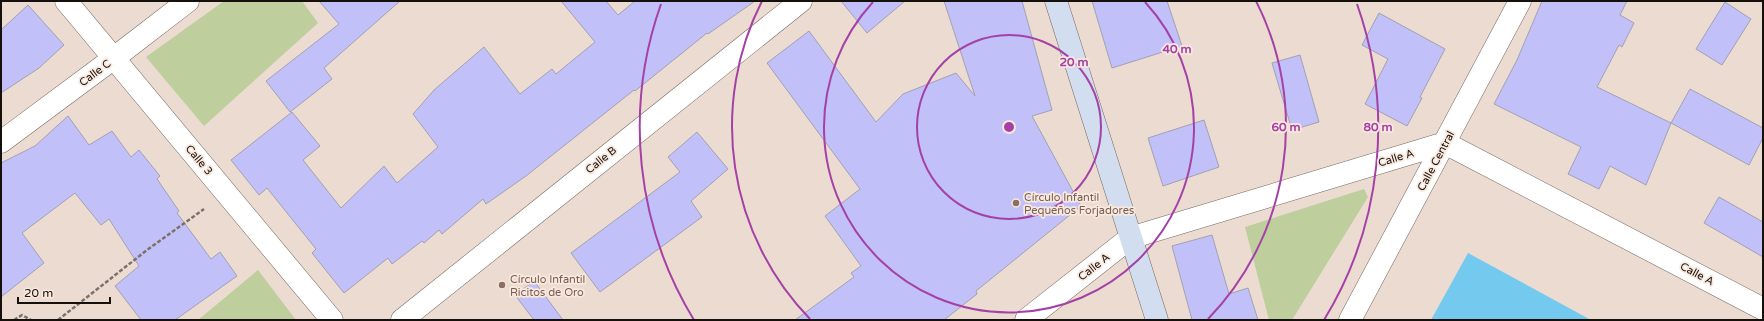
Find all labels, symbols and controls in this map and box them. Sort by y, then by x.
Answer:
text: 40 m [1162,42,1192,56]
text: 20 m [1059,55,1089,69]
street label: Calle C [77,57,114,89]
centre of rings [1002,120,1016,134]
text: 60 m [1271,120,1301,134]
text: 80 m [1363,120,1393,134]
street label: Calle Central [1415,129,1457,193]
street label: Calle 3 [183,142,215,178]
street label: Calle B [583,143,619,176]
street label: Calle A [1377,146,1415,170]
place label: Círculo Infantil Pequeños Forjadores [1024,191,1134,217]
marker: Círculo Infantil Pequeños Forjadores [1011,198,1021,208]
street label: Calle A [1076,251,1112,283]
street label: Calle A [1678,260,1716,288]
place label: Círculo Infantil Ricitos de Oro [510,273,585,299]
scale bar [18,279,110,305]
marker: Círculo Infantil Ricitos de Oro [497,280,507,290]
text: 20 m [24,286,53,300]

